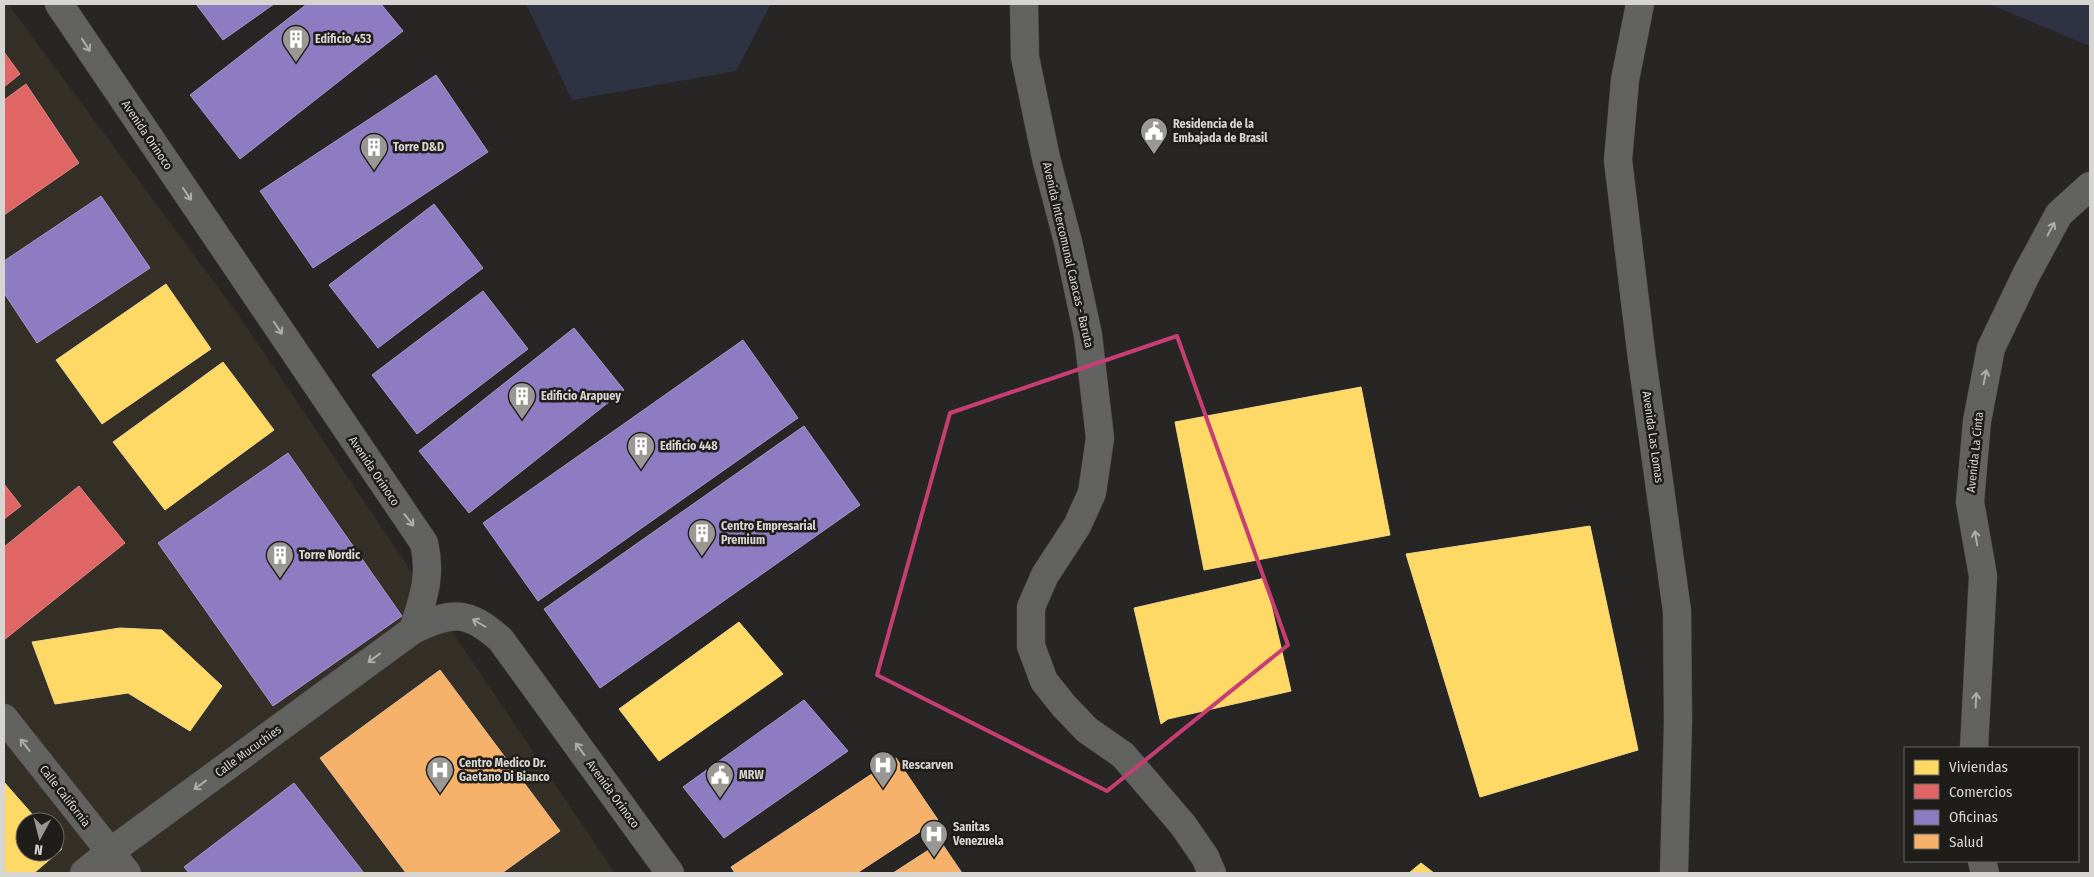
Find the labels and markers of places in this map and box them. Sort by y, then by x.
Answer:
building icon: Edificio 453 [281,24,311,63]
place label: Edificio 453 [315,32,372,46]
public building icon: Residencia de la Embajada de Brasil [1139,116,1169,155]
place label: Residencia de la Embajada de Brasil [1173,117,1268,145]
building icon: Torre D&D [359,132,389,171]
place label: Torre D&D [393,140,444,154]
building icon: Edificio Arapuey [507,381,537,420]
place label: Edificio Arapuey [541,389,621,403]
building icon: Edificio 448 [626,431,656,470]
place label: Edificio 448 [660,439,718,453]
building icon: Centro Empresarial Premium [687,518,717,557]
place label: Centro Empresarial Premium [721,519,816,547]
building icon: Torre Nordic [265,540,295,579]
place label: Torre Nordic [299,548,361,562]
hospital icon: Rescarven [868,750,898,789]
hospital icon: Centro Medico Dr. Gaetano Di Bianco [425,755,455,794]
place label: Centro Medico Dr. Gaetano Di Bianco [459,756,550,784]
place label: Rescarven [902,758,953,772]
public building icon: MRW [705,760,735,799]
place label: MRW [739,768,764,782]
hospital icon: Sanitas Venezuela [919,819,949,858]
place label: Sanitas Venezuela [952,820,1004,848]

